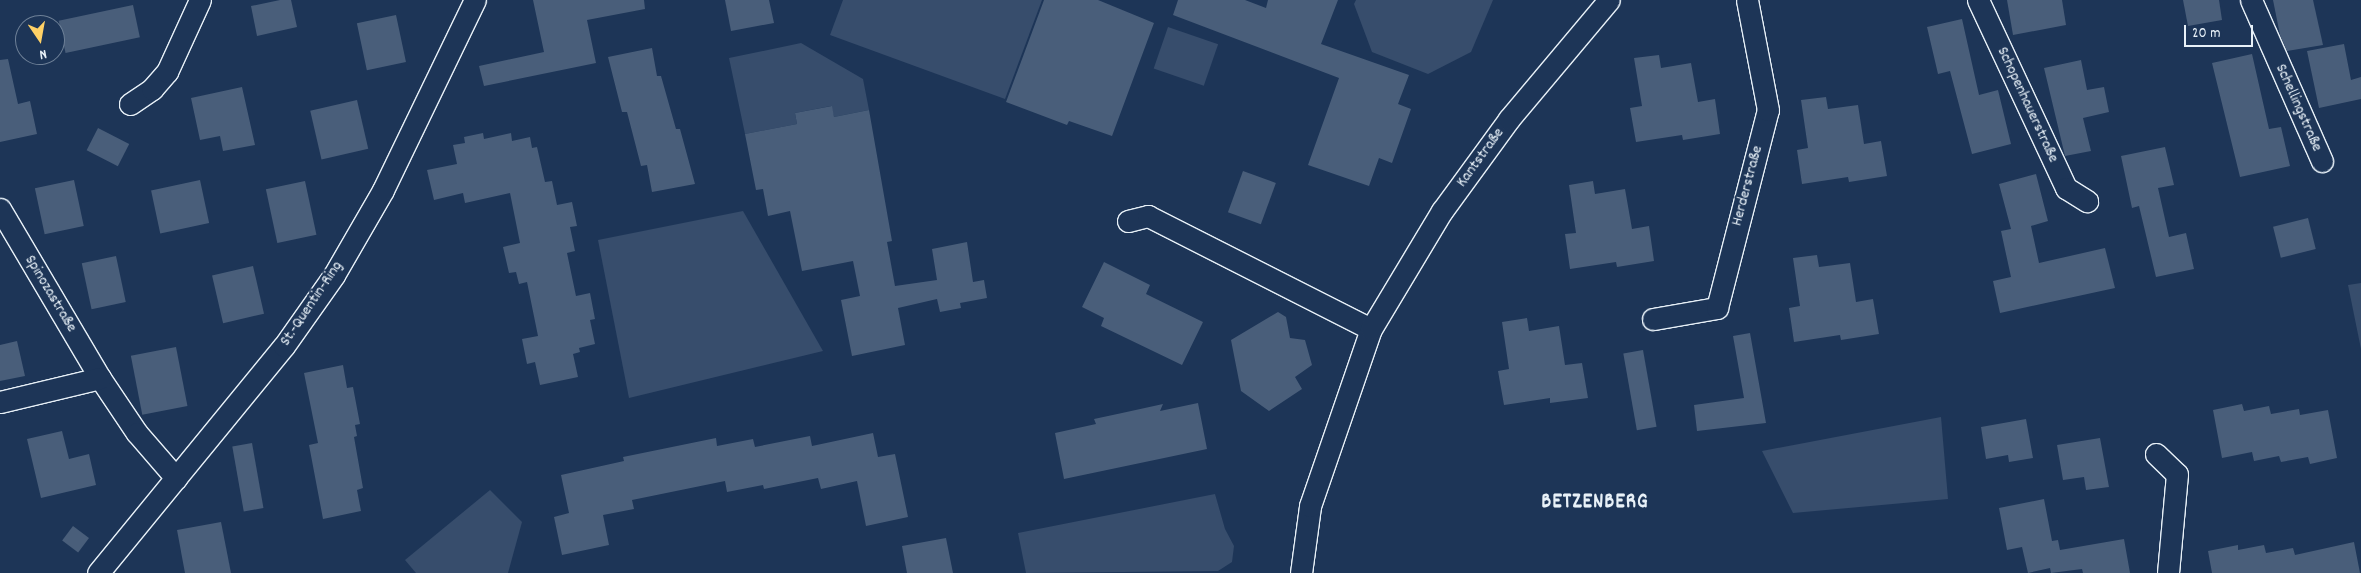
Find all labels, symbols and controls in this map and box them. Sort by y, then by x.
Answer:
north arrow [15,15,65,65]
scale bar [2186,15,2255,47]
text: 20 m [2192,23,2220,45]
text: N [37,43,48,64]
street label: Schopenhauerstraße [1992,44,2062,166]
street label: Schellingstraße [2270,61,2326,155]
street label: Kantstraße [1453,124,1509,192]
street label: Herderstraße [1728,144,1768,228]
street label: Spinozastraße [20,252,80,336]
street label: St.-Quentin-Ring [276,258,348,350]
district label: BETZENBERG [1540,490,1650,516]

